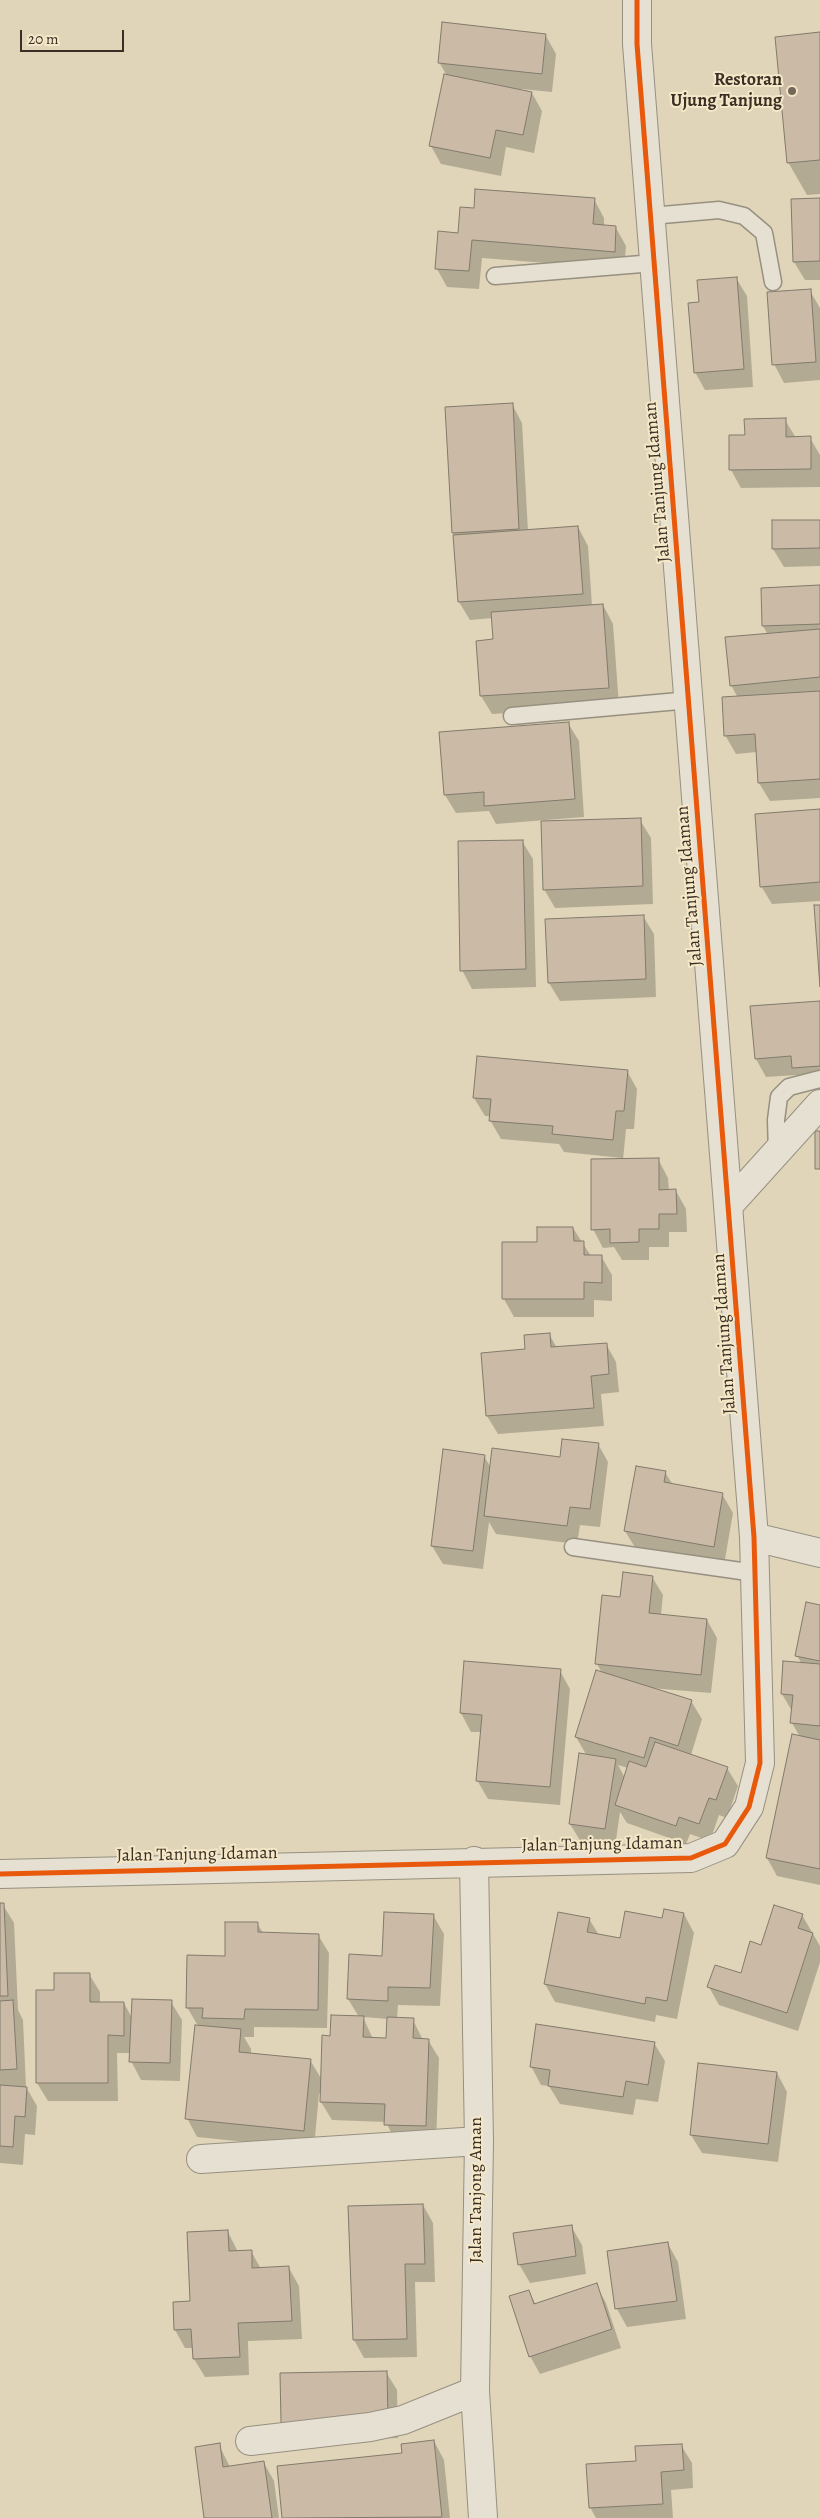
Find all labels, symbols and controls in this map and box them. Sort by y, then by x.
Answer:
scale bar [22,20,126,52]
text: 20 m [28,29,59,49]
place label: Restoran Ujung Tanjung [671,70,782,112]
marker: Restoran Ujung Tanjung [786,85,798,97]
street label: Jalan Tanjung Idaman [640,401,676,563]
street label: Jalan Tanjung Idaman [672,805,708,967]
street label: Jalan Tanjung Idaman [709,1253,741,1415]
street label: Jalan Tanjung Idaman [521,1833,683,1857]
street label: Jalan Tanjung Idaman [116,1843,278,1867]
street label: Jalan Tanjong Aman [466,2117,488,2263]

